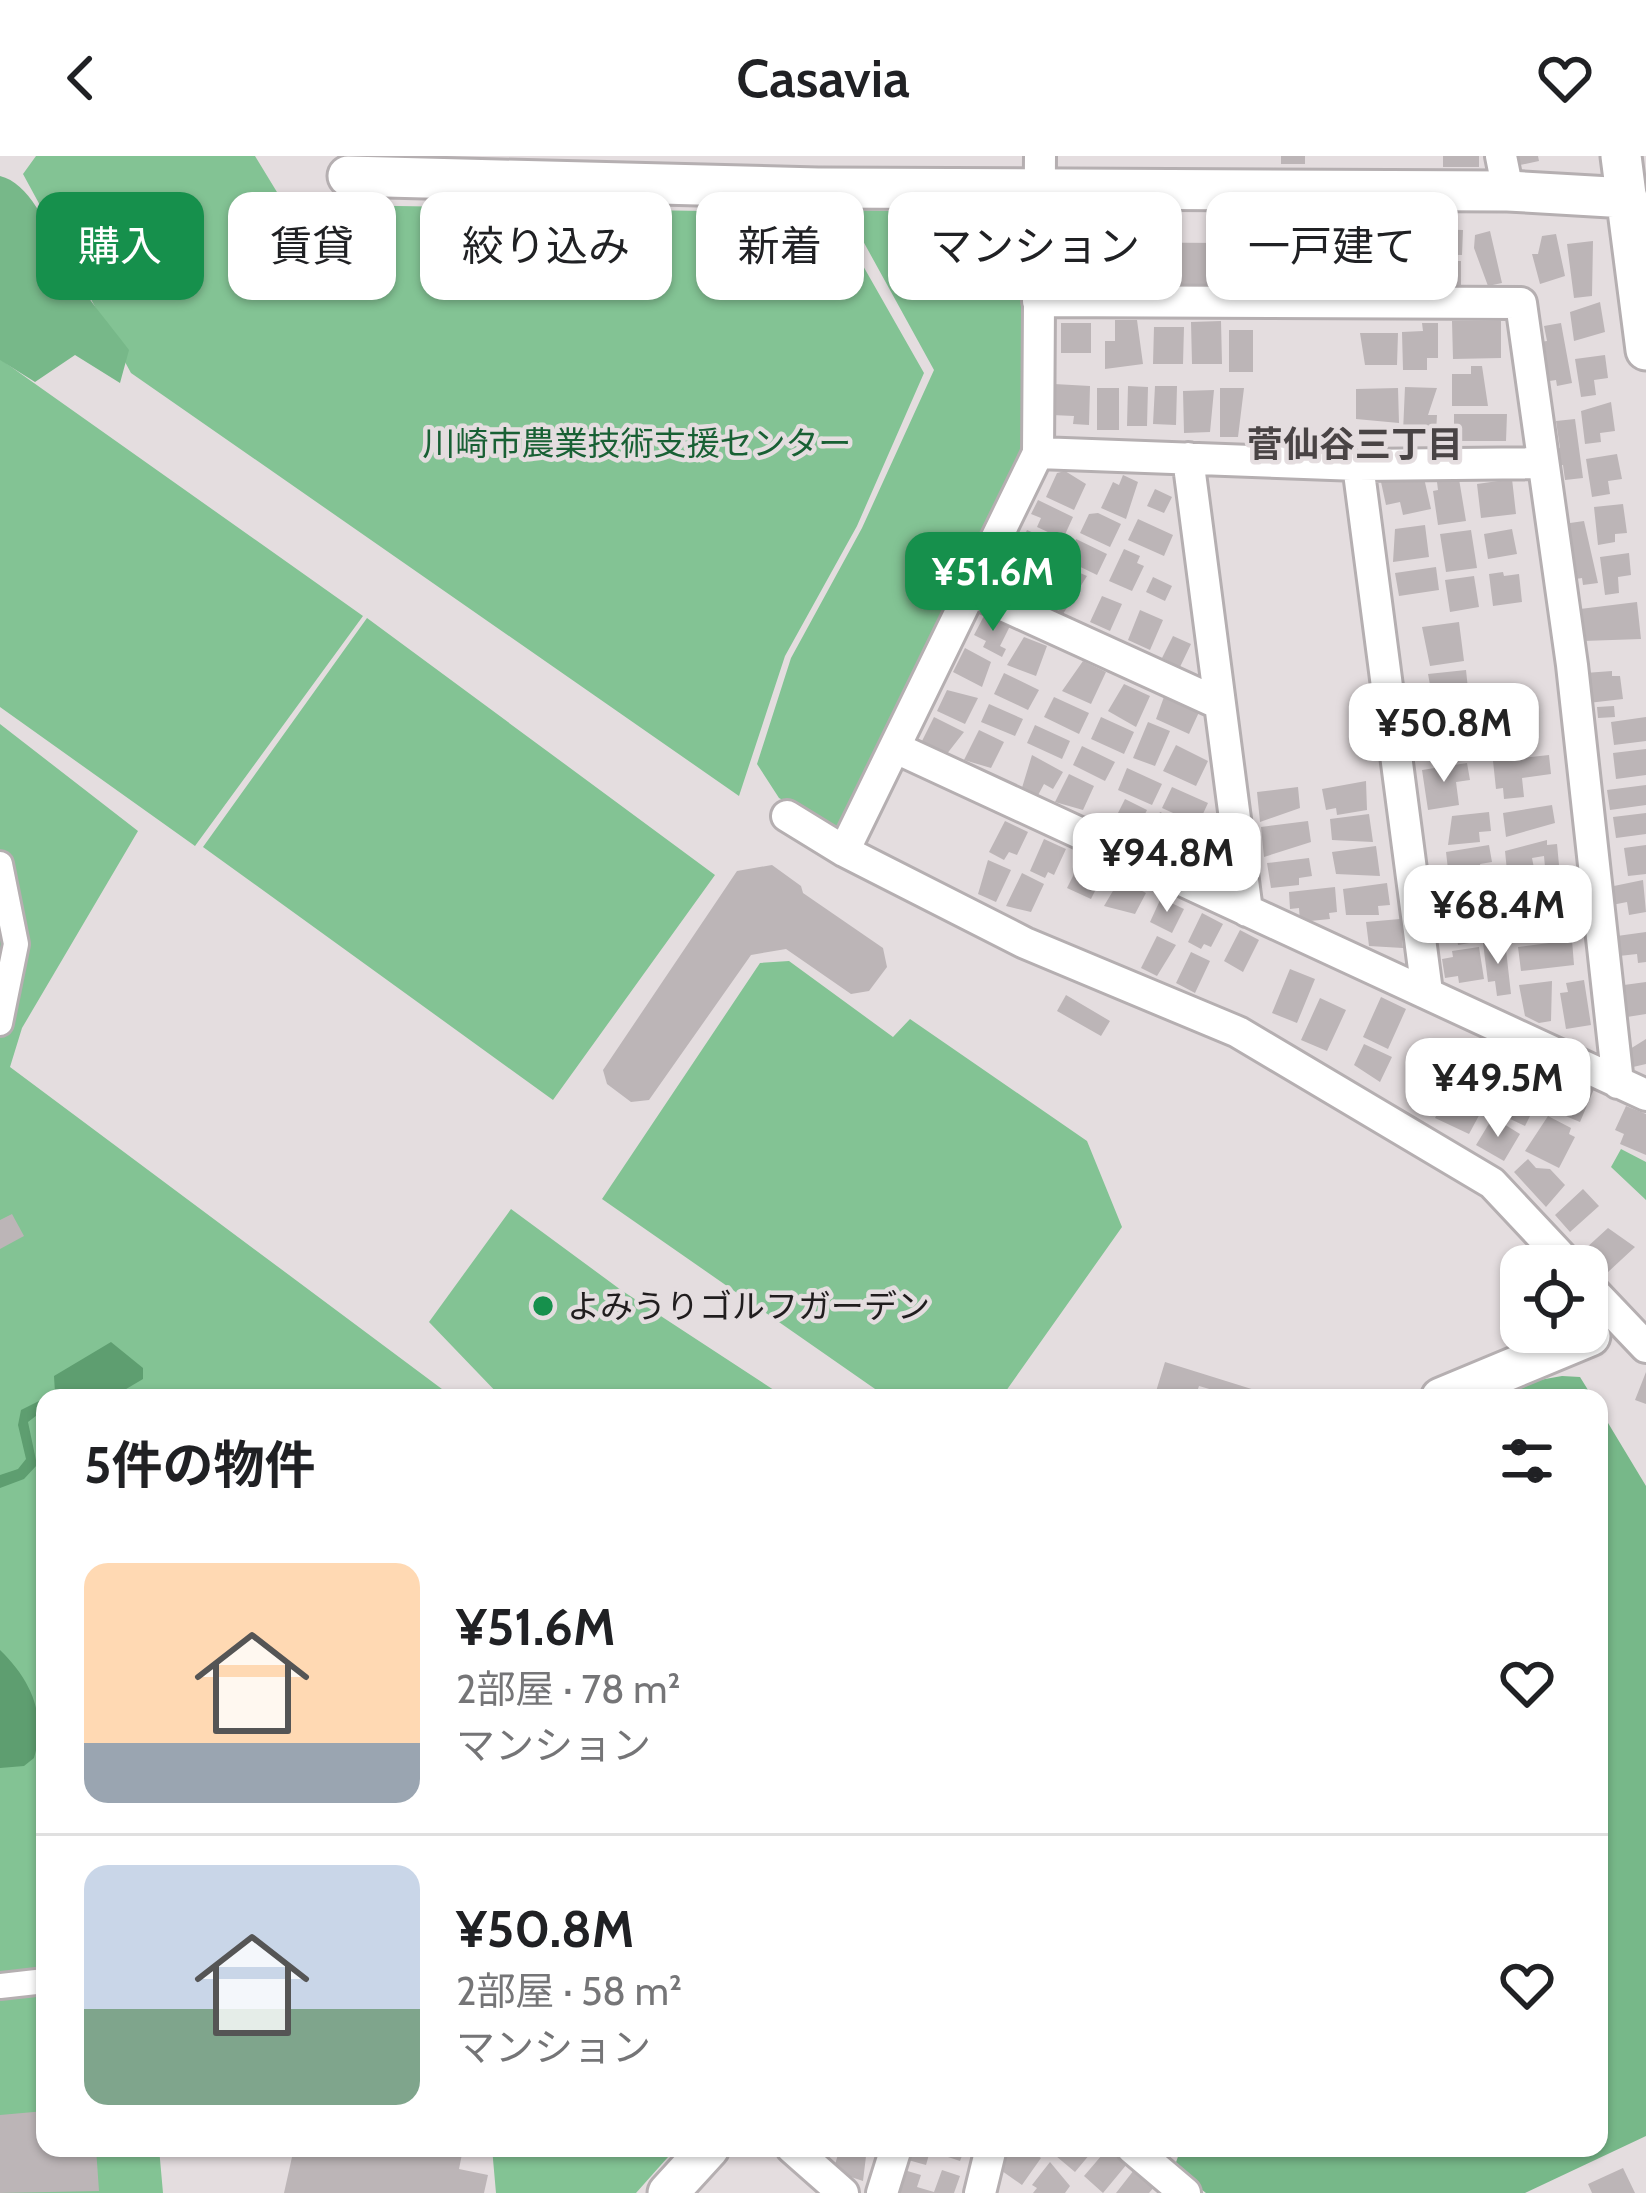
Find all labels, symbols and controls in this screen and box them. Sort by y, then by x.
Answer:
icon: back [48,45,114,111]
text: Casavia [736,45,910,111]
icon: heart [1532,45,1598,111]
chip: 購入 [36,192,204,300]
chip: 賃貸 [228,192,396,300]
chip: 絞り込み [420,192,672,300]
chip: 新着 [696,192,864,300]
chip: マンション [888,192,1182,300]
chip: 一戸建て [1206,192,1458,300]
district label: 菅仙谷三丁目 [1247,422,1463,466]
park label: 川崎市農業技術支援センター [423,423,852,463]
pin: ¥51.6M [895,532,1091,634]
text: ¥51.6M [932,547,1054,595]
pin: ¥50.8M [1346,683,1542,785]
text: ¥50.8M [1376,698,1512,746]
pin: ¥94.8M [1069,813,1265,915]
text: ¥94.8M [1100,828,1234,876]
pin: ¥68.4M [1400,865,1596,967]
text: ¥68.4M [1431,880,1565,928]
pin: ¥49.5M [1400,1038,1596,1140]
text: ¥49.5M [1432,1053,1564,1101]
map controls [1500,1245,1608,1353]
button: locate [1500,1245,1608,1353]
place label: よみうりゴルフガーデン [567,1286,930,1326]
marker: よみうりゴルフガーデン [530,1293,556,1319]
icon: filters [1494,1428,1560,1494]
text: 5件の物件 [84,1434,315,1496]
text: ¥51.6M [456,1596,615,1658]
icon: home [180,1611,324,1755]
icon: heart [1494,1650,1560,1716]
text: 2部屋 · 78 m² [456,1665,680,1713]
text: マンション [456,1721,651,1769]
text: ¥50.8M [456,1898,634,1960]
icon: home [180,1913,324,2057]
icon: heart [1494,1952,1560,2018]
text: 2部屋 · 58 m² [456,1967,682,2015]
text: マンション [456,2023,651,2071]

